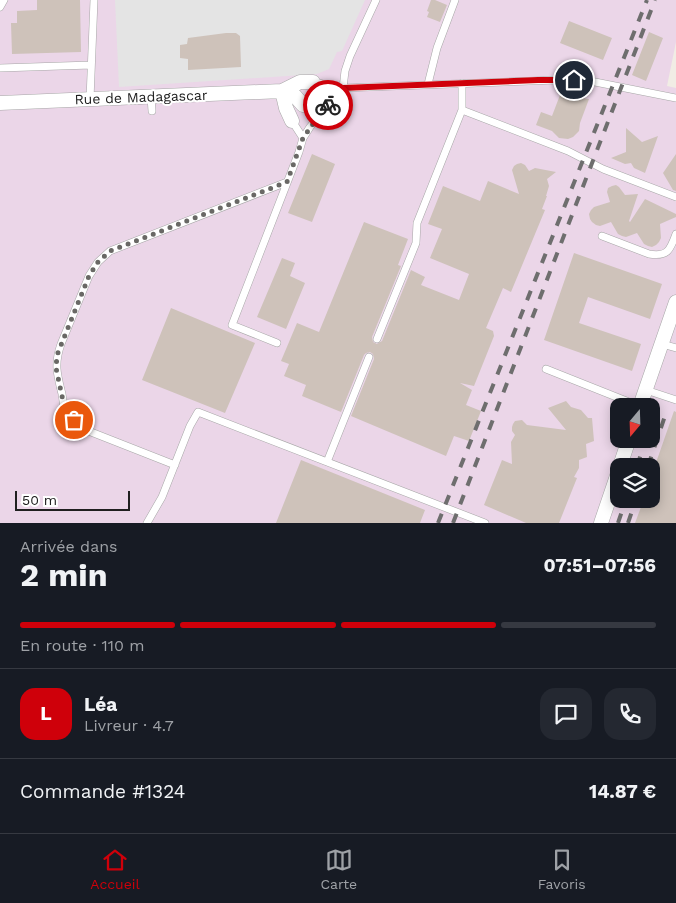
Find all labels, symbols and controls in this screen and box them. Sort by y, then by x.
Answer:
pin [553,59,595,101]
icon: home [560,66,588,94]
courier [303,80,353,130]
street label: Rue de Madagascar [74,87,208,107]
icon: bike [314,91,342,119]
north arrow [610,398,660,448]
map controls [610,398,660,508]
pin [53,399,95,441]
icon: bag [60,406,88,434]
button: layers [610,458,660,508]
scale bar [15,488,130,511]
text: 50 m [22,492,57,508]
text: Arrivée dans [20,537,118,556]
text: 07:51–07:56 [543,554,656,577]
text: 2 min [20,556,108,594]
text: En route · 110 m [20,636,145,655]
button: chat [540,688,592,740]
button: phone [604,688,656,740]
text: Léa [84,693,117,716]
text: L [40,702,52,725]
text: Livreur · 4.7 [84,716,174,735]
text: Commande #1324 [20,780,185,803]
text: 14.87 € [589,780,656,803]
tab: Accueil [90,846,140,892]
tab: Carte [320,846,357,892]
tab: Favoris [538,846,586,892]

